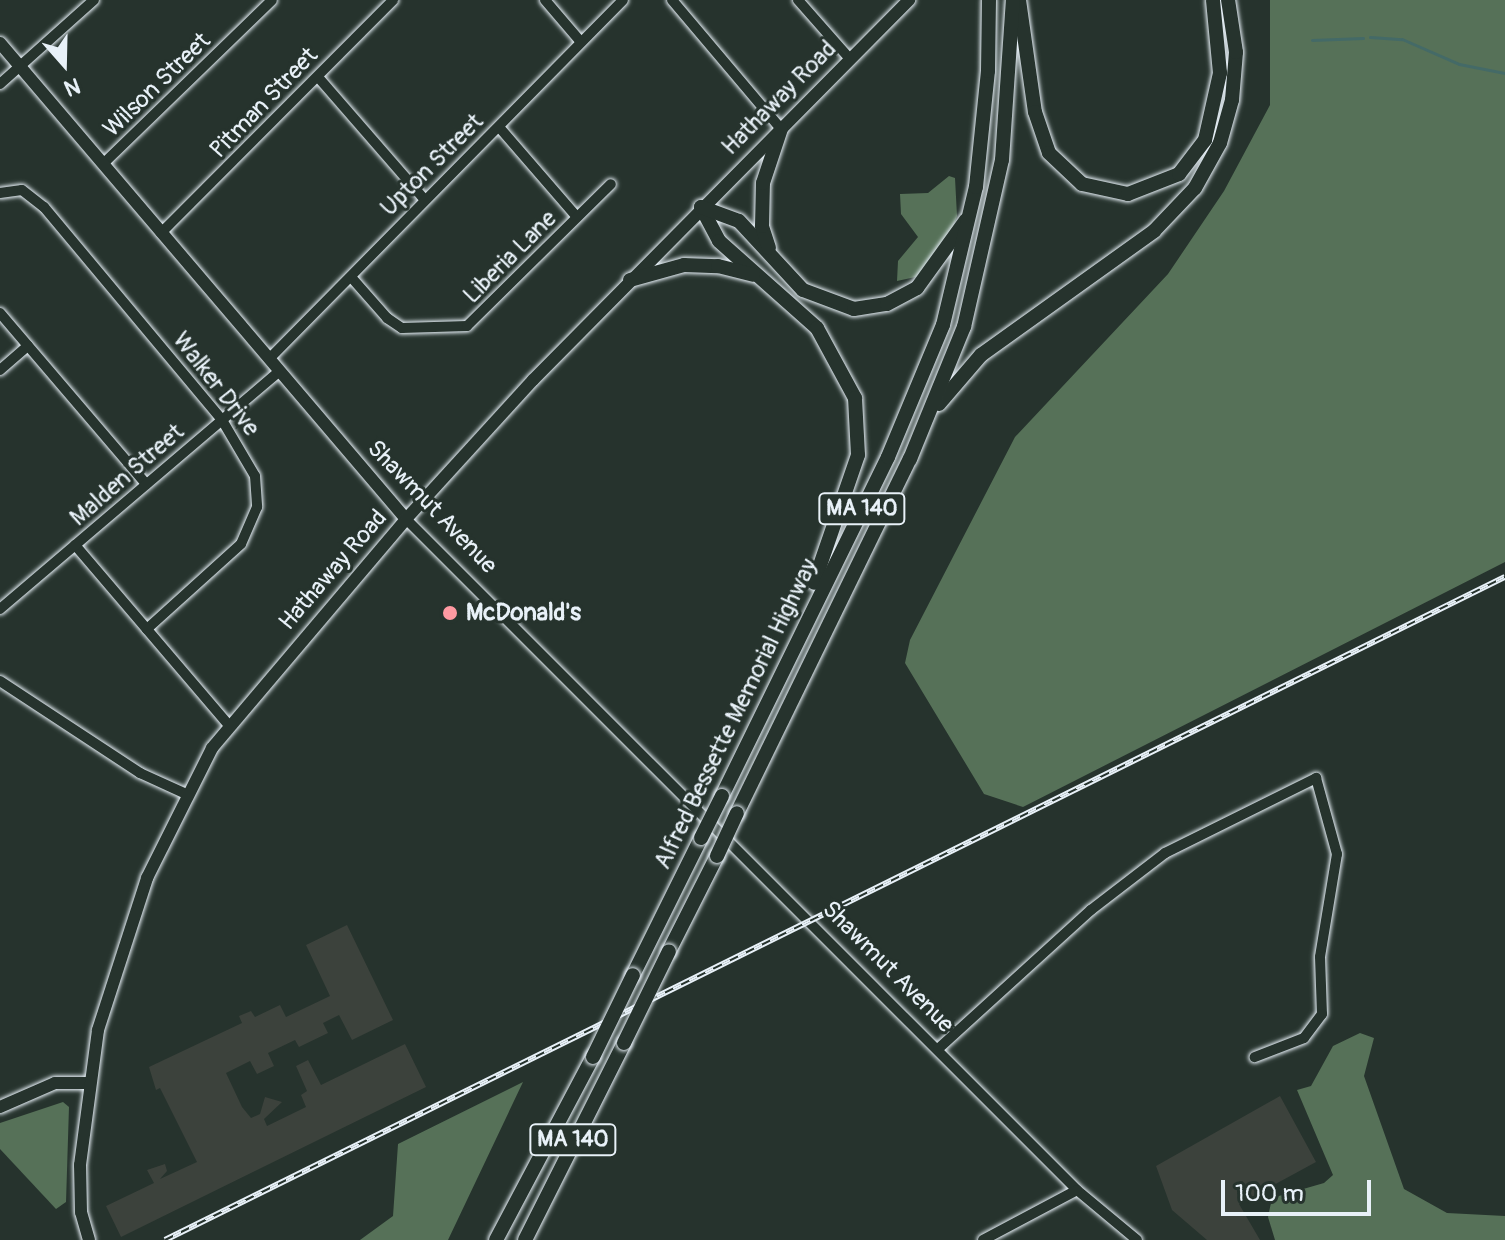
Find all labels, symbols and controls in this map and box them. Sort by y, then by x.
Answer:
north arrow [24,24,104,104]
street label: Wilson Street [97,27,217,143]
street label: Hathaway Road [716,35,842,161]
street label: Pitman Street [204,42,324,164]
text: N [60,71,84,102]
street label: Upton Street [375,108,489,222]
street label: Liberia Lane [457,204,563,310]
street label: Walker Drive [166,326,266,442]
street label: Malden Street [64,418,190,532]
street label: Shawmut Avenue [361,434,503,580]
road number: MA 140 [818,491,906,527]
street label: Hathaway Road [273,504,393,636]
street label: Alfred Bessette Memorial Highway [648,554,824,874]
place label: McDonald's [466,599,581,627]
marker: McDonald's [441,604,459,622]
street label: Shawmut Avenue [816,895,960,1039]
road number: MA 140 [529,1122,617,1158]
scale bar [1225,1164,1375,1214]
text: 100 m [1235,1179,1304,1208]

